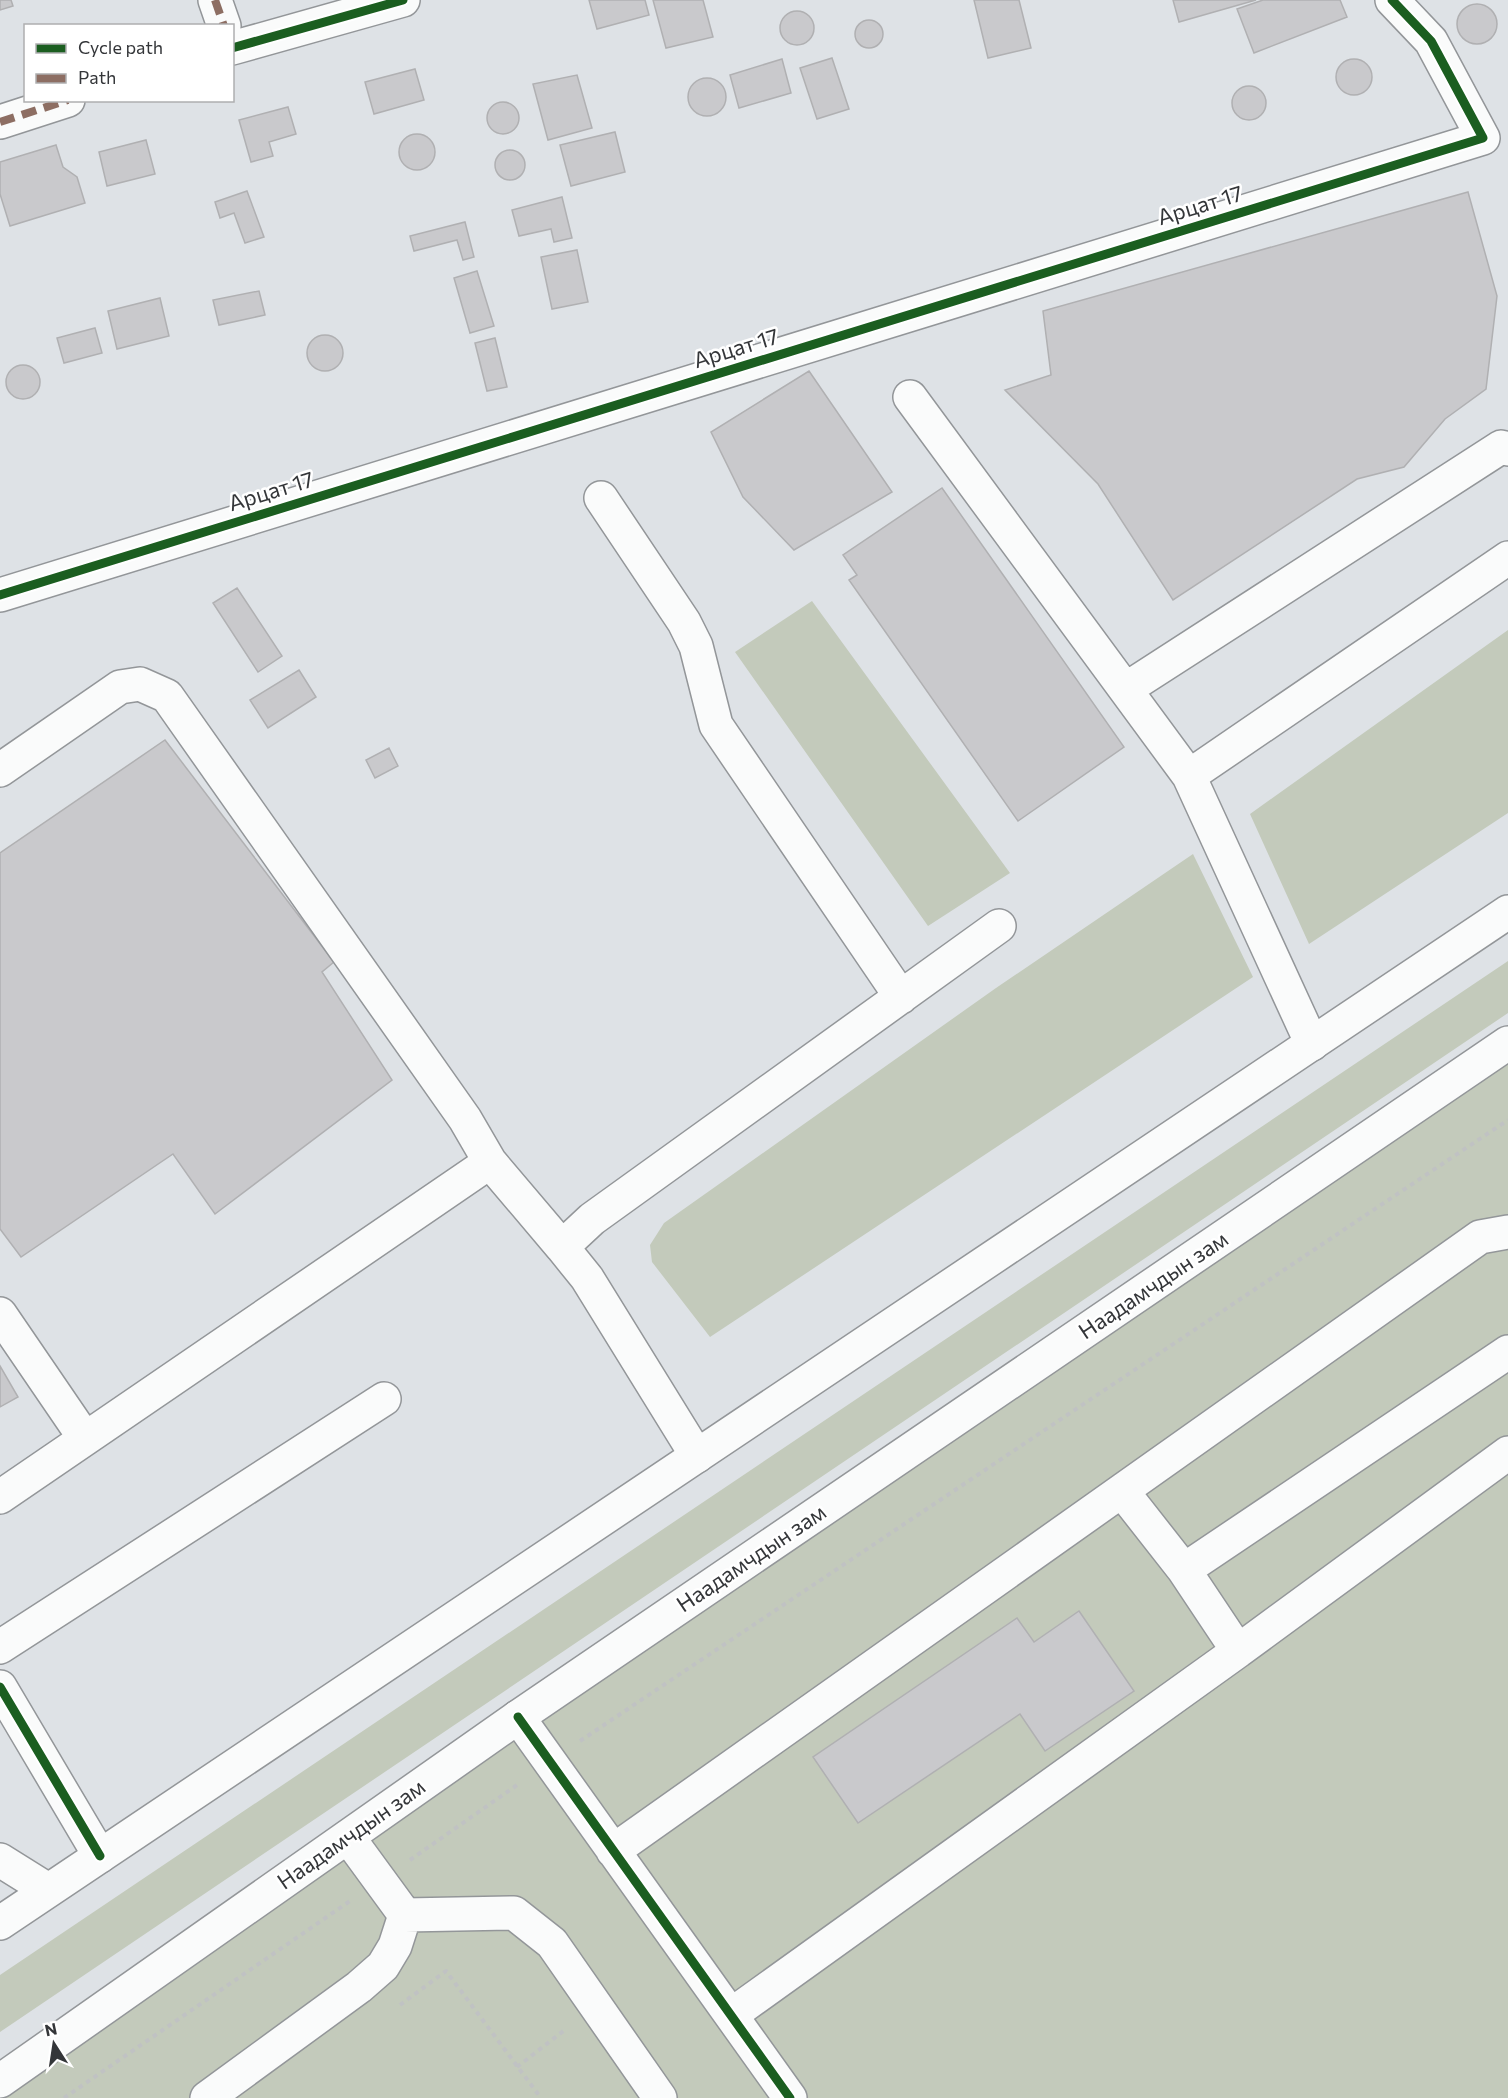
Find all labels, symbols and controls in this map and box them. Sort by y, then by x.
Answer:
legend [24,24,234,102]
text: Cycle path [78,36,163,58]
text: Path [78,66,116,88]
street label: Арцат 17 [1154,179,1246,230]
street label: Арцат 17 [690,322,782,373]
street label: Арцат 17 [225,465,317,516]
street label: Наадамчдын зам [1073,1225,1232,1344]
street label: Наадамчдын зам [671,1498,830,1617]
street label: Наадамчдын зам [272,1773,430,1895]
north arrow [24,2014,84,2074]
text: N [43,2018,59,2039]

